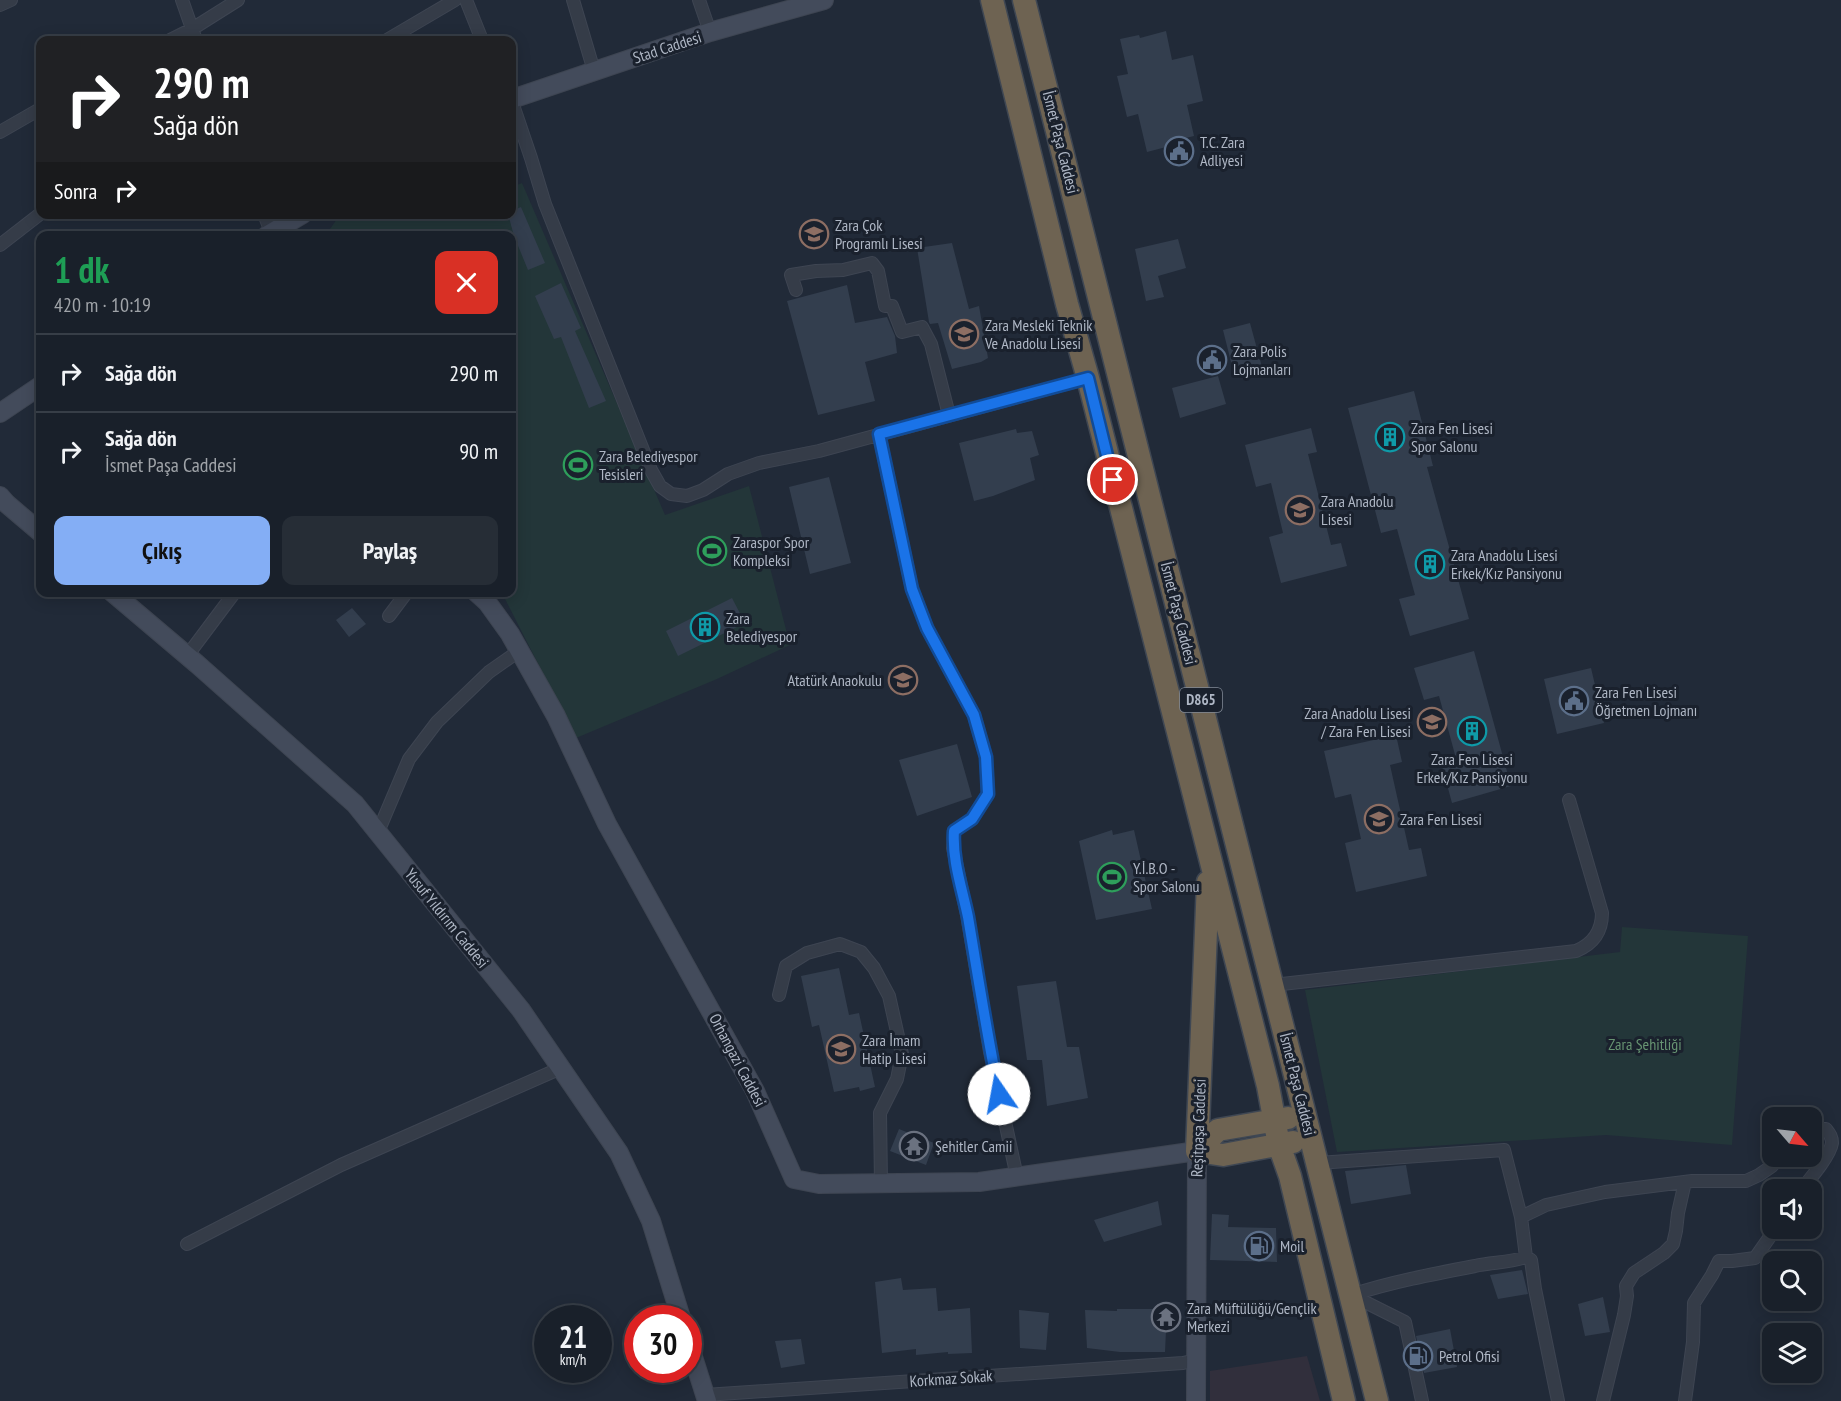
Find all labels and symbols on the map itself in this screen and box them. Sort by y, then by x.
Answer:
street label: Stad Caddesi [630,27,704,67]
street label: İsmet Paşa Caddesi [1039,89,1083,195]
place label: T.C. Zara Adliyesi [1200,132,1245,170]
public building icon: T.C. Zara Adliyesi [1163,135,1195,167]
place label: Zara Çok Programlı Lisesi [835,215,923,253]
school or university icon: Zara Çok Programlı Lisesi [798,218,830,250]
place label: Zara Mesleki Teknik Ve Anadolu Lisesi [984,315,1093,353]
school or university icon: Zara Mesleki Teknik Ve Anadolu Lisesi [948,318,980,350]
place label: Zara Polis Lojmanları [1233,341,1291,379]
public building icon: Zara Polis Lojmanları [1196,344,1228,376]
place label: Zara Fen Lisesi Spor Salonu [1411,418,1493,456]
building icon: Zara Fen Lisesi Spor Salonu [1374,421,1406,453]
place label: Zara Belediyespor Tesisleri [599,446,698,484]
sports icon: Zara Belediyespor Tesisleri [562,449,594,481]
pin [1087,454,1138,505]
place label: Zara Anadolu Lisesi [1321,491,1393,529]
school or university icon: Zara Anadolu Lisesi [1284,494,1316,526]
place label: Zaraspor Spor Kompleksi [733,532,810,570]
sports icon: Zaraspor Spor Kompleksi [696,535,728,567]
place label: Zara Anadolu Lisesi Erkek/Kız Pansiyonu [1451,545,1562,583]
building icon: Zara Anadolu Lisesi Erkek/Kız Pansiyonu [1414,548,1446,580]
street label: İsmet Paşa Caddesi [1157,560,1201,666]
place label: Zara Belediyespor [726,608,798,646]
building icon: Zara Belediyespor [689,611,721,643]
school or university icon: Atatürk Anaokulu [887,664,919,696]
place label: Atatürk Anaokulu [788,670,882,690]
place label: Zara Fen Lisesi Öğretmen Lojmanı [1595,682,1697,720]
public building icon: Zara Fen Lisesi Öğretmen Lojmanı [1558,685,1590,717]
road number: D865 [1180,688,1222,712]
place label: Zara Anadolu Lisesi / Zara Fen Lisesi [1304,703,1411,741]
school or university icon: Zara Anadolu Lisesi / Zara Fen Lisesi [1416,706,1448,738]
building icon: Zara Fen Lisesi Erkek/Kız Pansiyonu [1456,715,1488,747]
place label: Zara Fen Lisesi Erkek/Kız Pansiyonu [1417,749,1528,787]
school or university icon: Zara Fen Lisesi [1363,803,1395,835]
place label: Zara Fen Lisesi [1400,809,1482,829]
place label: Y.İ.B.O - Spor Salonu [1133,858,1199,896]
sports icon: Y.İ.B.O - Spor Salonu [1096,861,1128,893]
street label: Yusuf Yıldırım Caddesi [401,864,493,972]
street label: Orhangazi Caddesi [705,1010,771,1110]
place label: Zara İmam Hatip Lisesi [862,1030,926,1068]
street label: İsmet Paşa Caddesi [1276,1031,1320,1137]
school or university icon: Zara İmam Hatip Lisesi [825,1033,857,1065]
park label: Zara Şehitliği [1608,1034,1682,1054]
position arrow [967,1062,1031,1126]
street label: Reşitpaşa Caddesi [1186,1078,1210,1178]
north arrow [1762,1107,1822,1167]
temple icon: Şehitler Camii [898,1130,930,1162]
place label: Şehitler Camii [935,1136,1012,1156]
fuel station icon: Moil [1243,1230,1275,1262]
place label: Moil [1280,1236,1305,1256]
place label: Zara Müftülüğü/Gençlik Merkezi [1187,1298,1317,1336]
temple icon: Zara Müftülüğü/Gençlik Merkezi [1150,1301,1182,1333]
speed limit sign: 30 [624,1305,702,1383]
fuel station icon: Petrol Ofisi [1402,1340,1434,1372]
place label: Petrol Ofisi [1439,1346,1500,1366]
street label: Korkmaz Sokak [909,1365,994,1391]

